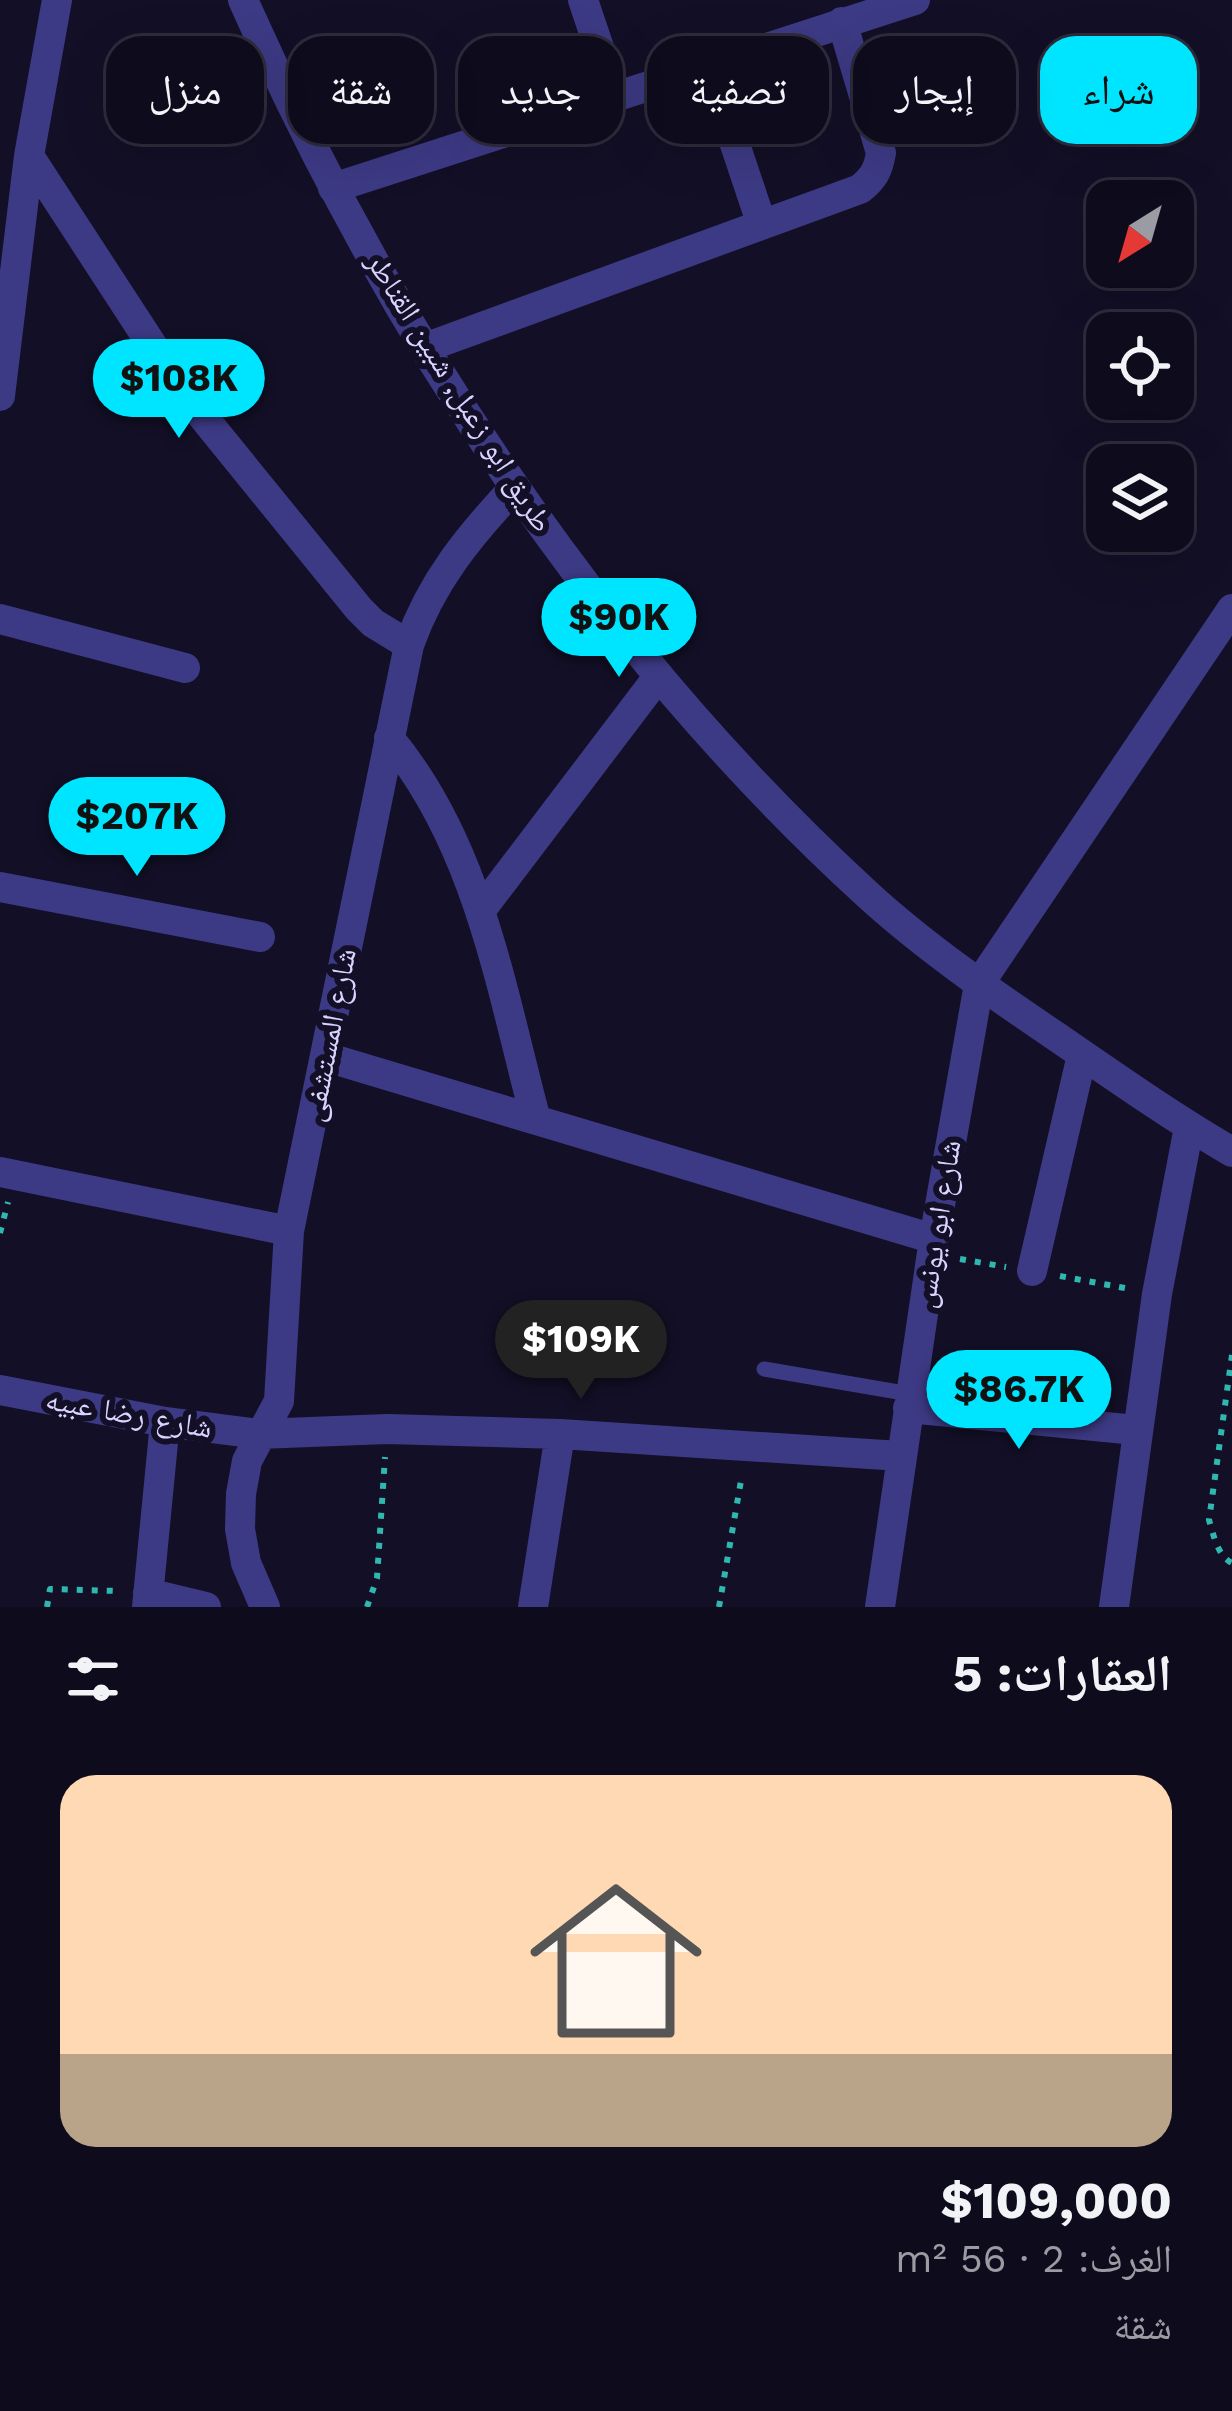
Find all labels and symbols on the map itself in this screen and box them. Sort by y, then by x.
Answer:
north arrow [1086,180,1194,288]
street label: طريق ابو زعبل, شبين القناطر [358,245,560,539]
pin: $108K [95,339,263,441]
pin: $90K [548,578,690,680]
pin: $207K [53,777,221,879]
street label: شارع المستشفى [295,945,365,1125]
street label: شارع ابو يونس [906,1137,970,1311]
pin: $109K [497,1300,665,1402]
pin: $86.7K [921,1350,1117,1452]
street label: شارع رضا عبيه [43,1381,215,1447]

